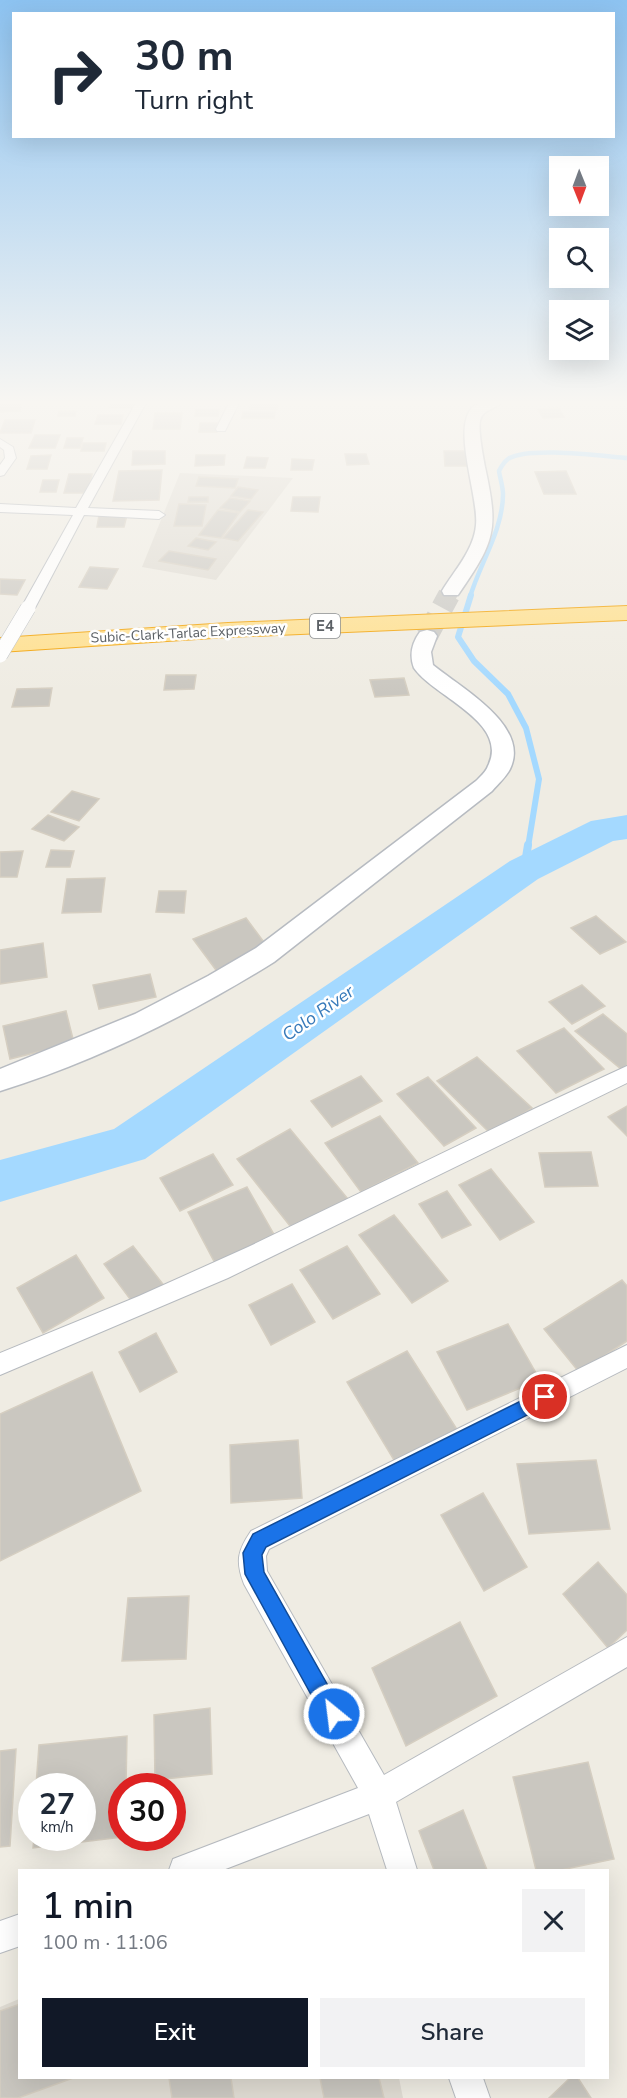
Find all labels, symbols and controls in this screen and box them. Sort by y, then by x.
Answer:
text: 30 m [135,28,234,85]
icon: right [36,36,114,114]
text: Turn right [135,82,253,119]
north arrow [549,156,609,216]
map controls [549,156,609,360]
button: search [549,228,609,288]
button: layers [549,300,609,360]
road number: E4 [310,614,340,638]
street label: Subic-Clark-Tarlac Expressway [90,618,287,648]
water label: Colo River [277,979,359,1047]
pin [519,1371,570,1422]
icon: arrive [528,1380,561,1413]
position arrow [302,1682,366,1746]
speed limit sign: 30 [108,1773,186,1851]
text: 27 [39,1784,75,1825]
text: km/h [40,1817,74,1837]
text: 1 min [42,1882,134,1931]
button: close [522,1889,585,1952]
text: 100 m · 11:06 [42,1929,168,1956]
button: Exit [42,1998,308,2067]
button: Share [320,1998,585,2067]

